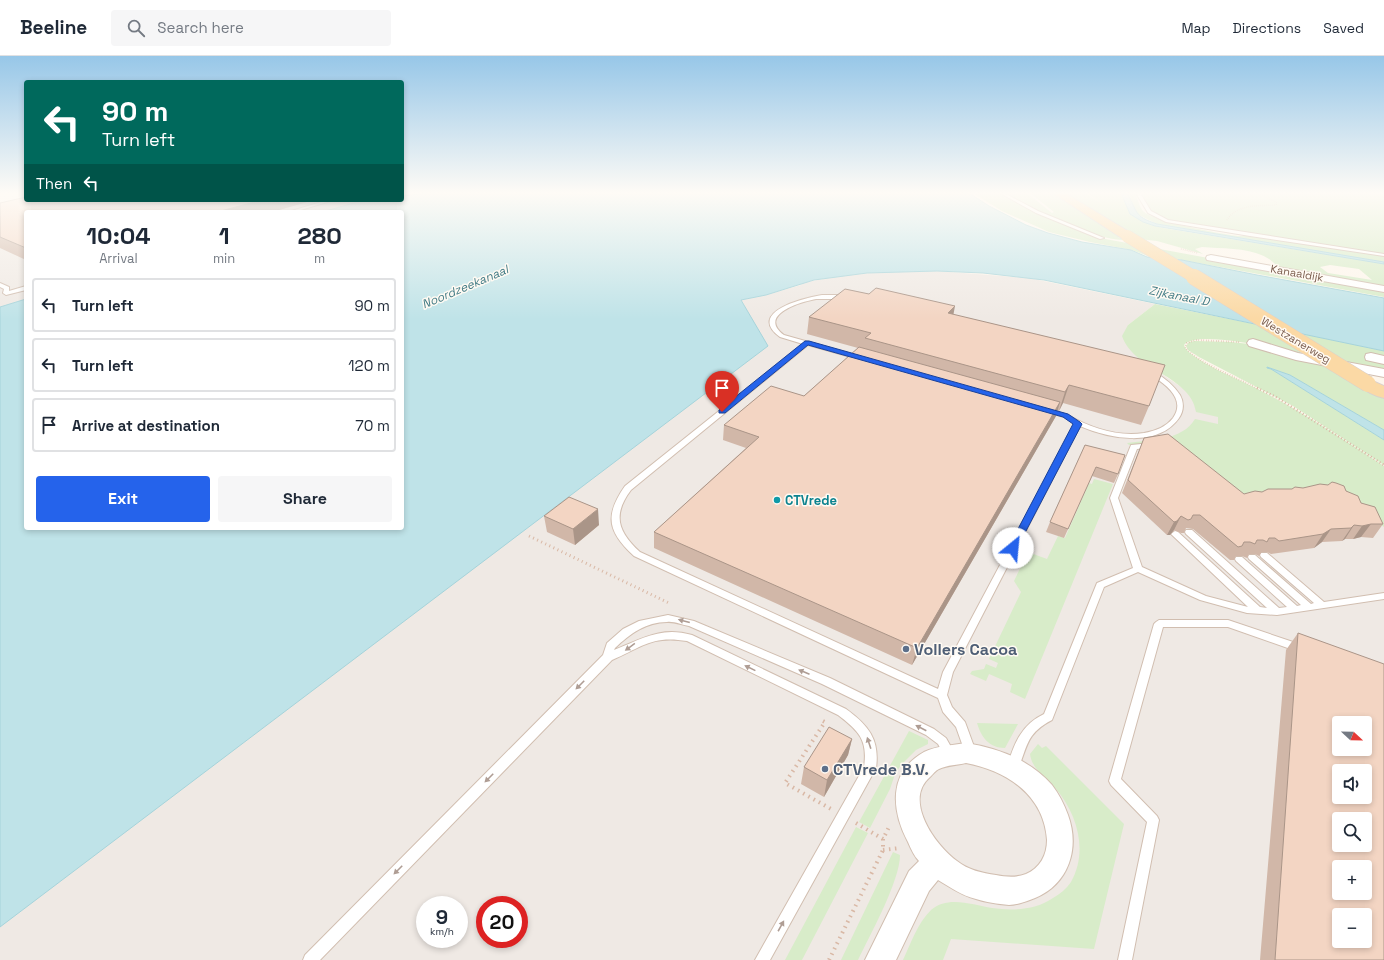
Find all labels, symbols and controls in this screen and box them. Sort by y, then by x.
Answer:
search box [111,10,391,46]
text: Beeline [20,15,87,40]
icon: search [125,17,147,39]
text: Search here [157,18,244,37]
text: Map [1181,19,1211,37]
text: Directions [1233,19,1301,37]
text: Saved [1323,19,1364,37]
text: 90 m [102,93,168,129]
icon: left [36,96,88,148]
text: Turn left [102,128,175,151]
icon: left [80,172,102,194]
text: Then [36,174,72,193]
text: 10:04 [86,220,151,251]
text: 1 [219,220,230,251]
text: 280 [298,220,342,251]
text: Arrival [99,250,138,267]
text: min [213,250,235,267]
text: m [314,250,325,267]
water label: Noordzeekanaal [419,261,513,312]
street label: Kanaaldijk [1269,261,1325,285]
water label: Zijkanaal D [1147,282,1212,310]
icon: left [38,294,60,316]
text: Turn left [72,296,134,315]
text: 90 m [354,296,390,315]
street label: Westzanerweg [1259,314,1333,366]
icon: left [38,354,60,376]
text: Turn left [72,356,134,375]
text: 120 m [348,356,390,375]
pin [705,371,739,412]
icon: arrive [711,377,733,399]
icon: arrive [38,414,60,436]
text: Arrive at destination [72,416,220,435]
text: 70 m [355,416,390,435]
button: Exit [36,476,210,522]
button: Share [218,476,392,522]
place label: CTVrede [785,492,837,509]
marker: CTVrede [772,495,782,505]
position arrow [992,527,1034,569]
one-way arrow [678,618,691,624]
place label: Vollers Cacoa [914,639,1017,660]
one-way arrow [625,643,636,651]
marker: Vollers Cacoa [901,644,911,654]
one-way arrow [744,665,756,672]
one-way arrow [798,669,810,675]
one-way arrow [576,680,585,690]
north arrow [1332,716,1372,756]
map controls [1332,716,1372,948]
one-way arrow [916,725,927,731]
one-way arrow [866,736,872,748]
place label: CTVrede B.V. [833,759,929,780]
marker: CTVrede B.V. [820,764,830,774]
button: sound [1332,764,1372,804]
one-way arrow [484,773,494,783]
button: search [1332,812,1372,852]
button: + [1332,860,1372,900]
one-way arrow [393,866,403,875]
speed limit sign: 20 [476,896,528,948]
text: 9 [436,904,448,930]
button: − [1332,908,1372,948]
one-way arrow [778,920,785,932]
text: km/h [430,925,454,938]

